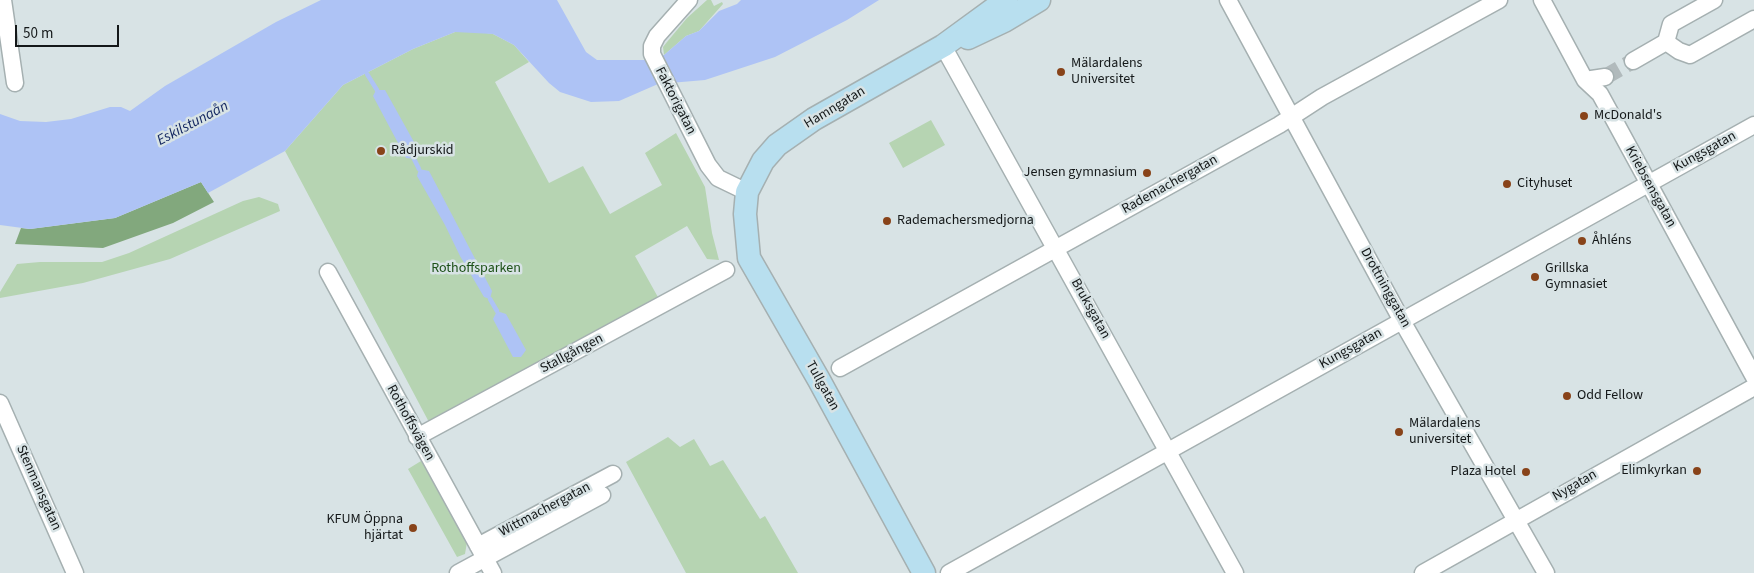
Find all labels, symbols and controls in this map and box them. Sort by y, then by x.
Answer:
scale bar [18,15,121,47]
text: 50 m [23,23,53,44]
place label: Mälardalens Universitet [1071,56,1142,88]
street label: Faktorigatan [651,64,699,138]
marker: Mälardalens Universitet [1055,66,1067,78]
street label: Hamngatan [801,83,869,133]
water label: Eskilstunaån [154,98,232,150]
place label: McDonald's [1594,108,1662,124]
marker: McDonald's [1578,110,1590,122]
street label: Kungsgatan [1671,128,1739,176]
place label: Rådjurskid [391,143,454,159]
street label: Kriebsensgatan [1621,143,1679,231]
marker: Rådjurskid [375,145,387,157]
street label: Rademachergatan [1119,152,1221,218]
place label: Jensen gymnasium [1024,165,1137,181]
marker: Jensen gymnasium [1141,167,1153,179]
place label: Cityhuset [1517,176,1572,192]
marker: Cityhuset [1501,178,1513,190]
place label: Rademachersmedjorna [897,213,1034,229]
marker: Rademachersmedjorna [881,215,893,227]
place label: Åhléns [1592,233,1631,249]
marker: Åhléns [1576,235,1588,247]
street label: Drottninggatan [1356,245,1414,331]
park label: Rothoffsparken [431,261,521,277]
place label: Grillska Gymnasiet [1545,261,1607,294]
marker: Grillska Gymnasiet [1529,271,1541,283]
street label: Bruksgatan [1067,276,1113,342]
street label: Kungsgatan [1317,325,1385,373]
street label: Stallgången [538,330,606,378]
street label: Tullgatan [801,358,843,414]
street label: Rothoffsvägen [382,382,438,464]
place label: Odd Fellow [1577,388,1643,404]
marker: Odd Fellow [1561,390,1573,402]
place label: Mälardalens universitet [1409,416,1480,448]
marker: Mälardalens universitet [1393,426,1405,438]
street label: Stenmansgatan [12,443,64,533]
place label: Elimkyrkan [1621,463,1687,479]
place label: Plaza Hotel [1450,464,1516,480]
marker: Elimkyrkan [1691,465,1703,477]
marker: Plaza Hotel [1520,466,1532,478]
street label: Nygatan [1550,467,1600,505]
street label: Wittmachergatan [497,479,593,541]
place label: KFUM Öppna hjärtat [326,512,403,544]
marker: KFUM Öppna hjärtat [407,522,419,534]

